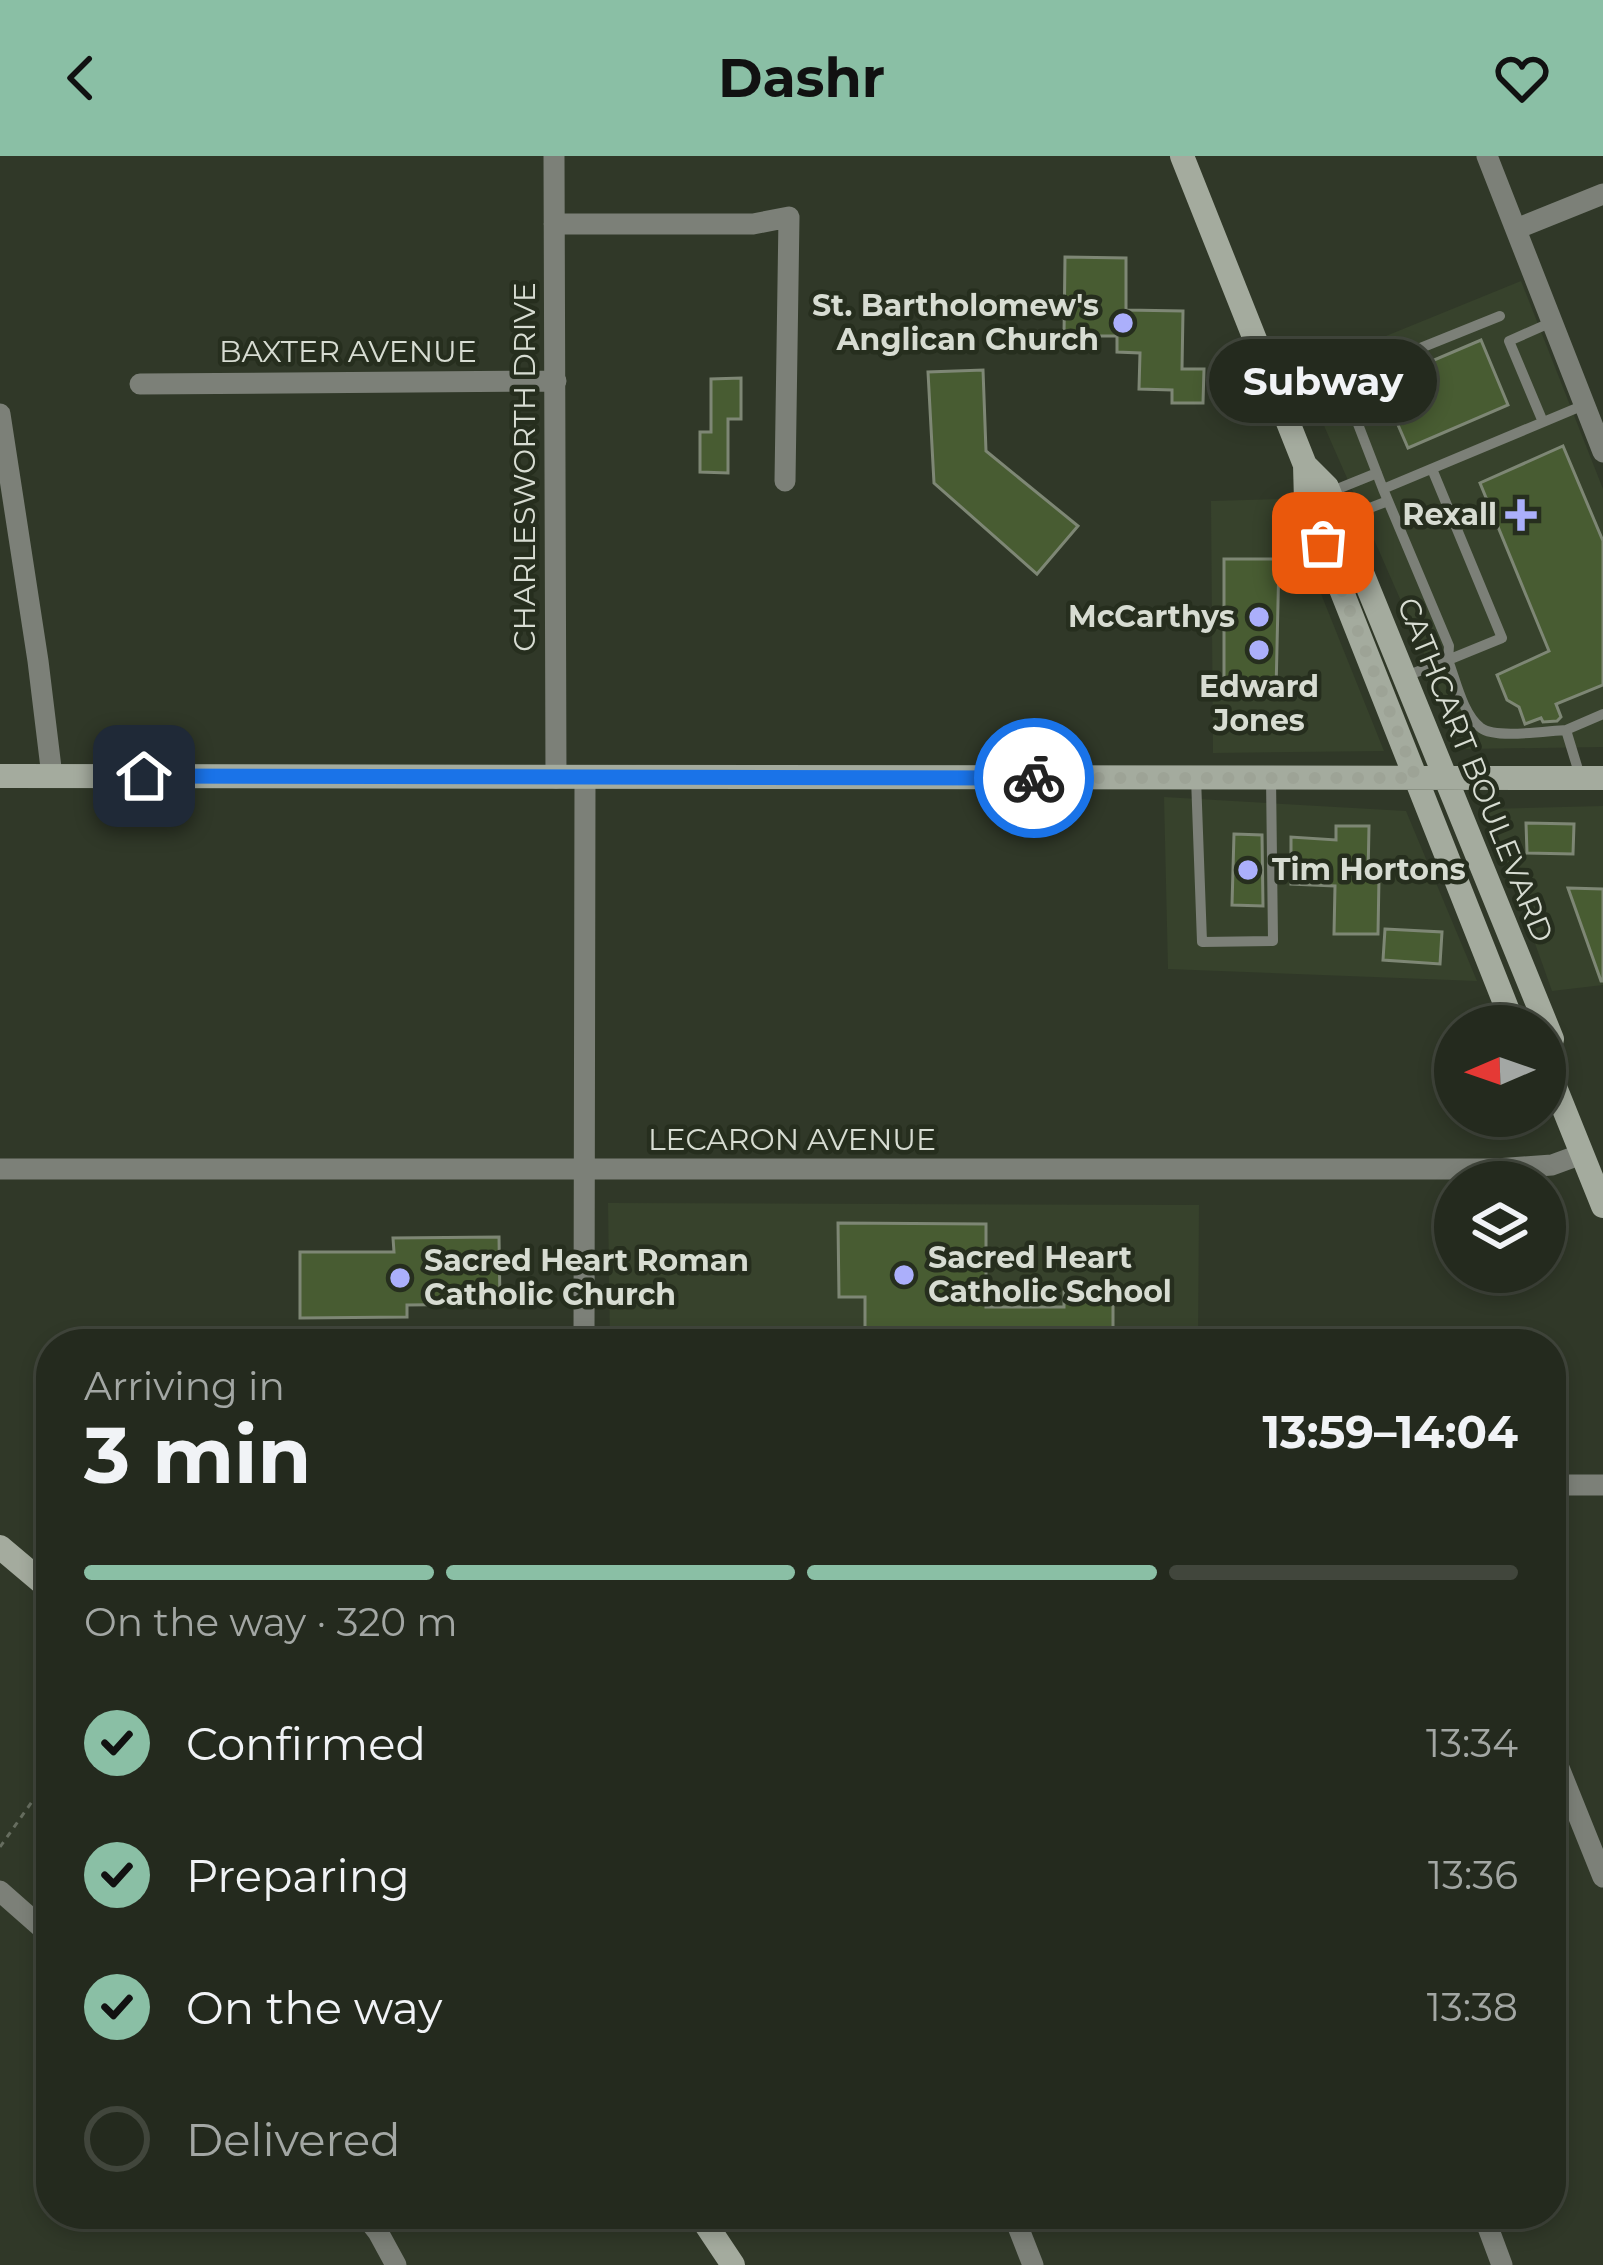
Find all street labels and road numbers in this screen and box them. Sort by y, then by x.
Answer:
street label: CHARLESWORTH DRIVE [506,282,543,652]
street label: BAXTER AVENUE [219,333,477,370]
street label: CATHCART BOULEVARD [1389,592,1562,948]
street label: LECARON AVENUE [648,1121,936,1158]

